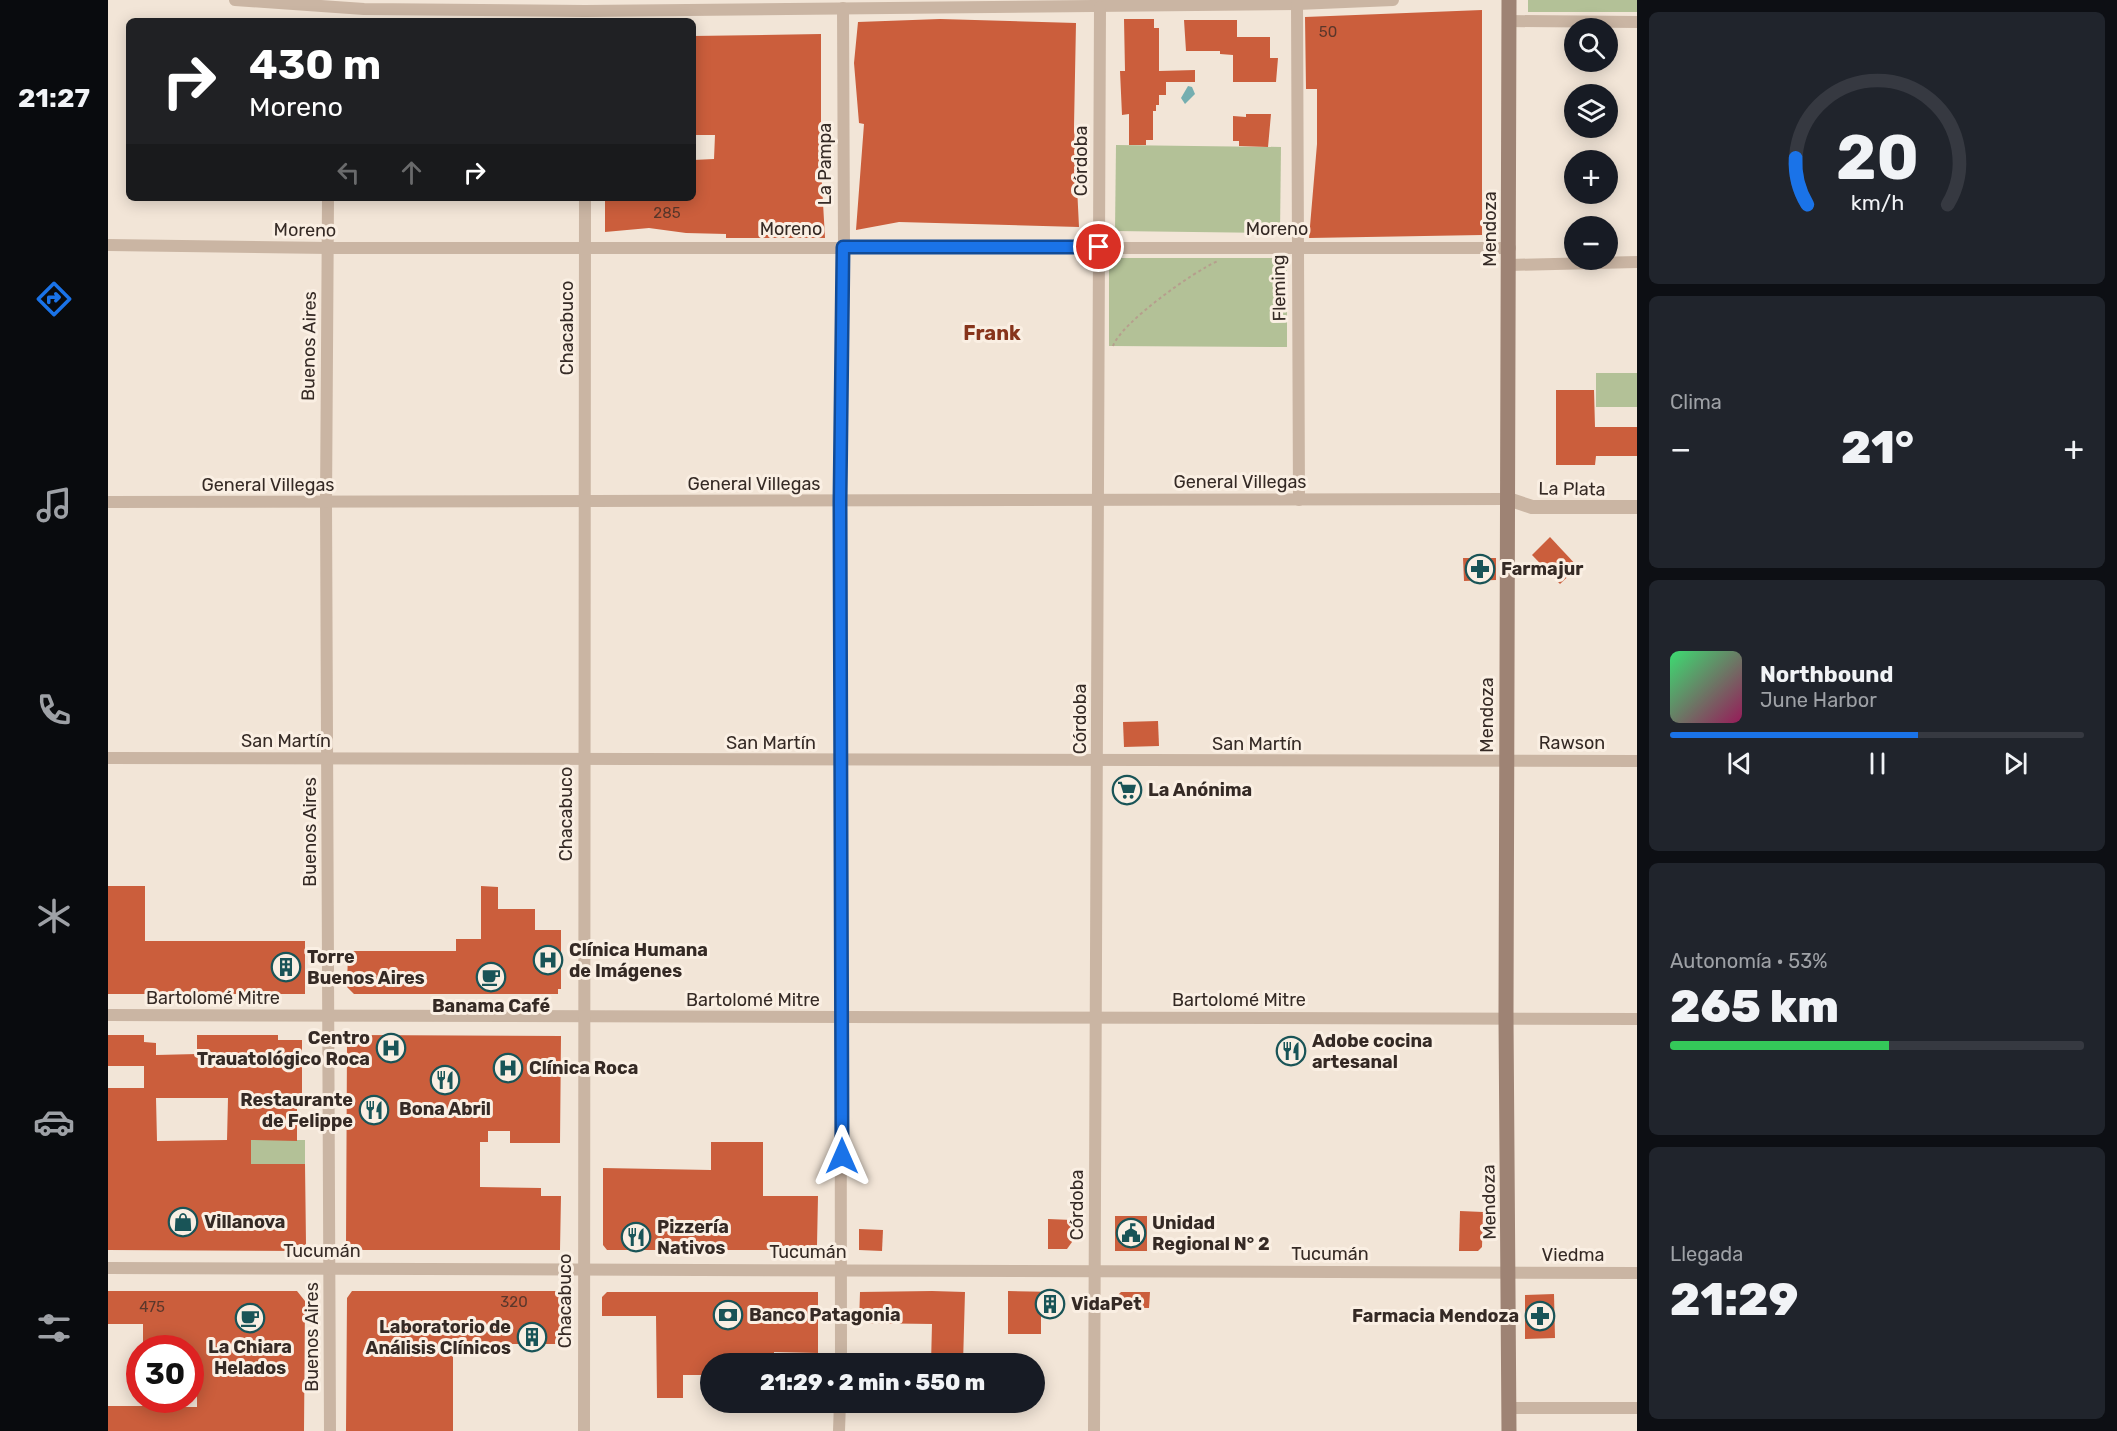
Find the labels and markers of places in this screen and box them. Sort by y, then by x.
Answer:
pin [1073,221,1124,272]
pharmacy icon: Farmajur [1464,553,1496,585]
place label: Farmajur [1501,558,1583,580]
supermarket icon: La Anónima [1111,774,1143,806]
place label: La Anónima [1148,779,1252,801]
place label: Clínica Humana de Imágenes [569,939,708,982]
hospital icon: Clínica Humana de Imágenes [532,944,564,976]
place label: Torre Buenos Aires [307,946,425,989]
building icon: Torre Buenos Aires [270,951,302,983]
cafe icon: Banama Café [475,961,507,993]
place label: Banama Café [432,995,550,1017]
place label: Centro Trauatológico Roca [197,1027,370,1070]
place label: Adobe cocina artesanal [1312,1030,1433,1073]
hospital icon: Centro Trauatológico Roca [375,1032,407,1064]
restaurant icon: Adobe cocina artesanal [1275,1035,1307,1067]
hospital icon: Clínica Roca [492,1052,524,1084]
place label: Clínica Roca [529,1057,638,1079]
restaurant icon: Bona Abril [429,1064,461,1096]
place label: Restaurante de Felippe [240,1089,353,1132]
restaurant icon: Restaurante de Felippe [358,1094,390,1126]
place label: Bona Abril [399,1098,491,1120]
shop icon: Villanova [167,1206,199,1238]
place label: Villanova [204,1211,285,1233]
place label: Unidad Regional N° 2 [1152,1212,1270,1255]
place label: Pizzería Nativos [657,1216,729,1259]
public building icon: Unidad Regional N° 2 [1115,1217,1147,1249]
restaurant icon: Pizzería Nativos [620,1221,652,1253]
building icon: VidaPet [1034,1288,1066,1320]
place label: VidaPet [1071,1293,1142,1315]
bank icon: Banco Patagonia [712,1299,744,1331]
pharmacy icon: Farmacia Mendoza [1524,1300,1556,1332]
cafe icon: La Chiara Helados [234,1302,266,1334]
place label: Banco Patagonia [749,1304,901,1326]
place label: Farmacia Mendoza [1352,1305,1519,1327]
place label: Laboratorio de Análisis Clínicos [366,1316,511,1359]
building icon: Laboratorio de Análisis Clínicos [516,1321,548,1353]
place label: La Chiara Helados [208,1336,292,1379]

